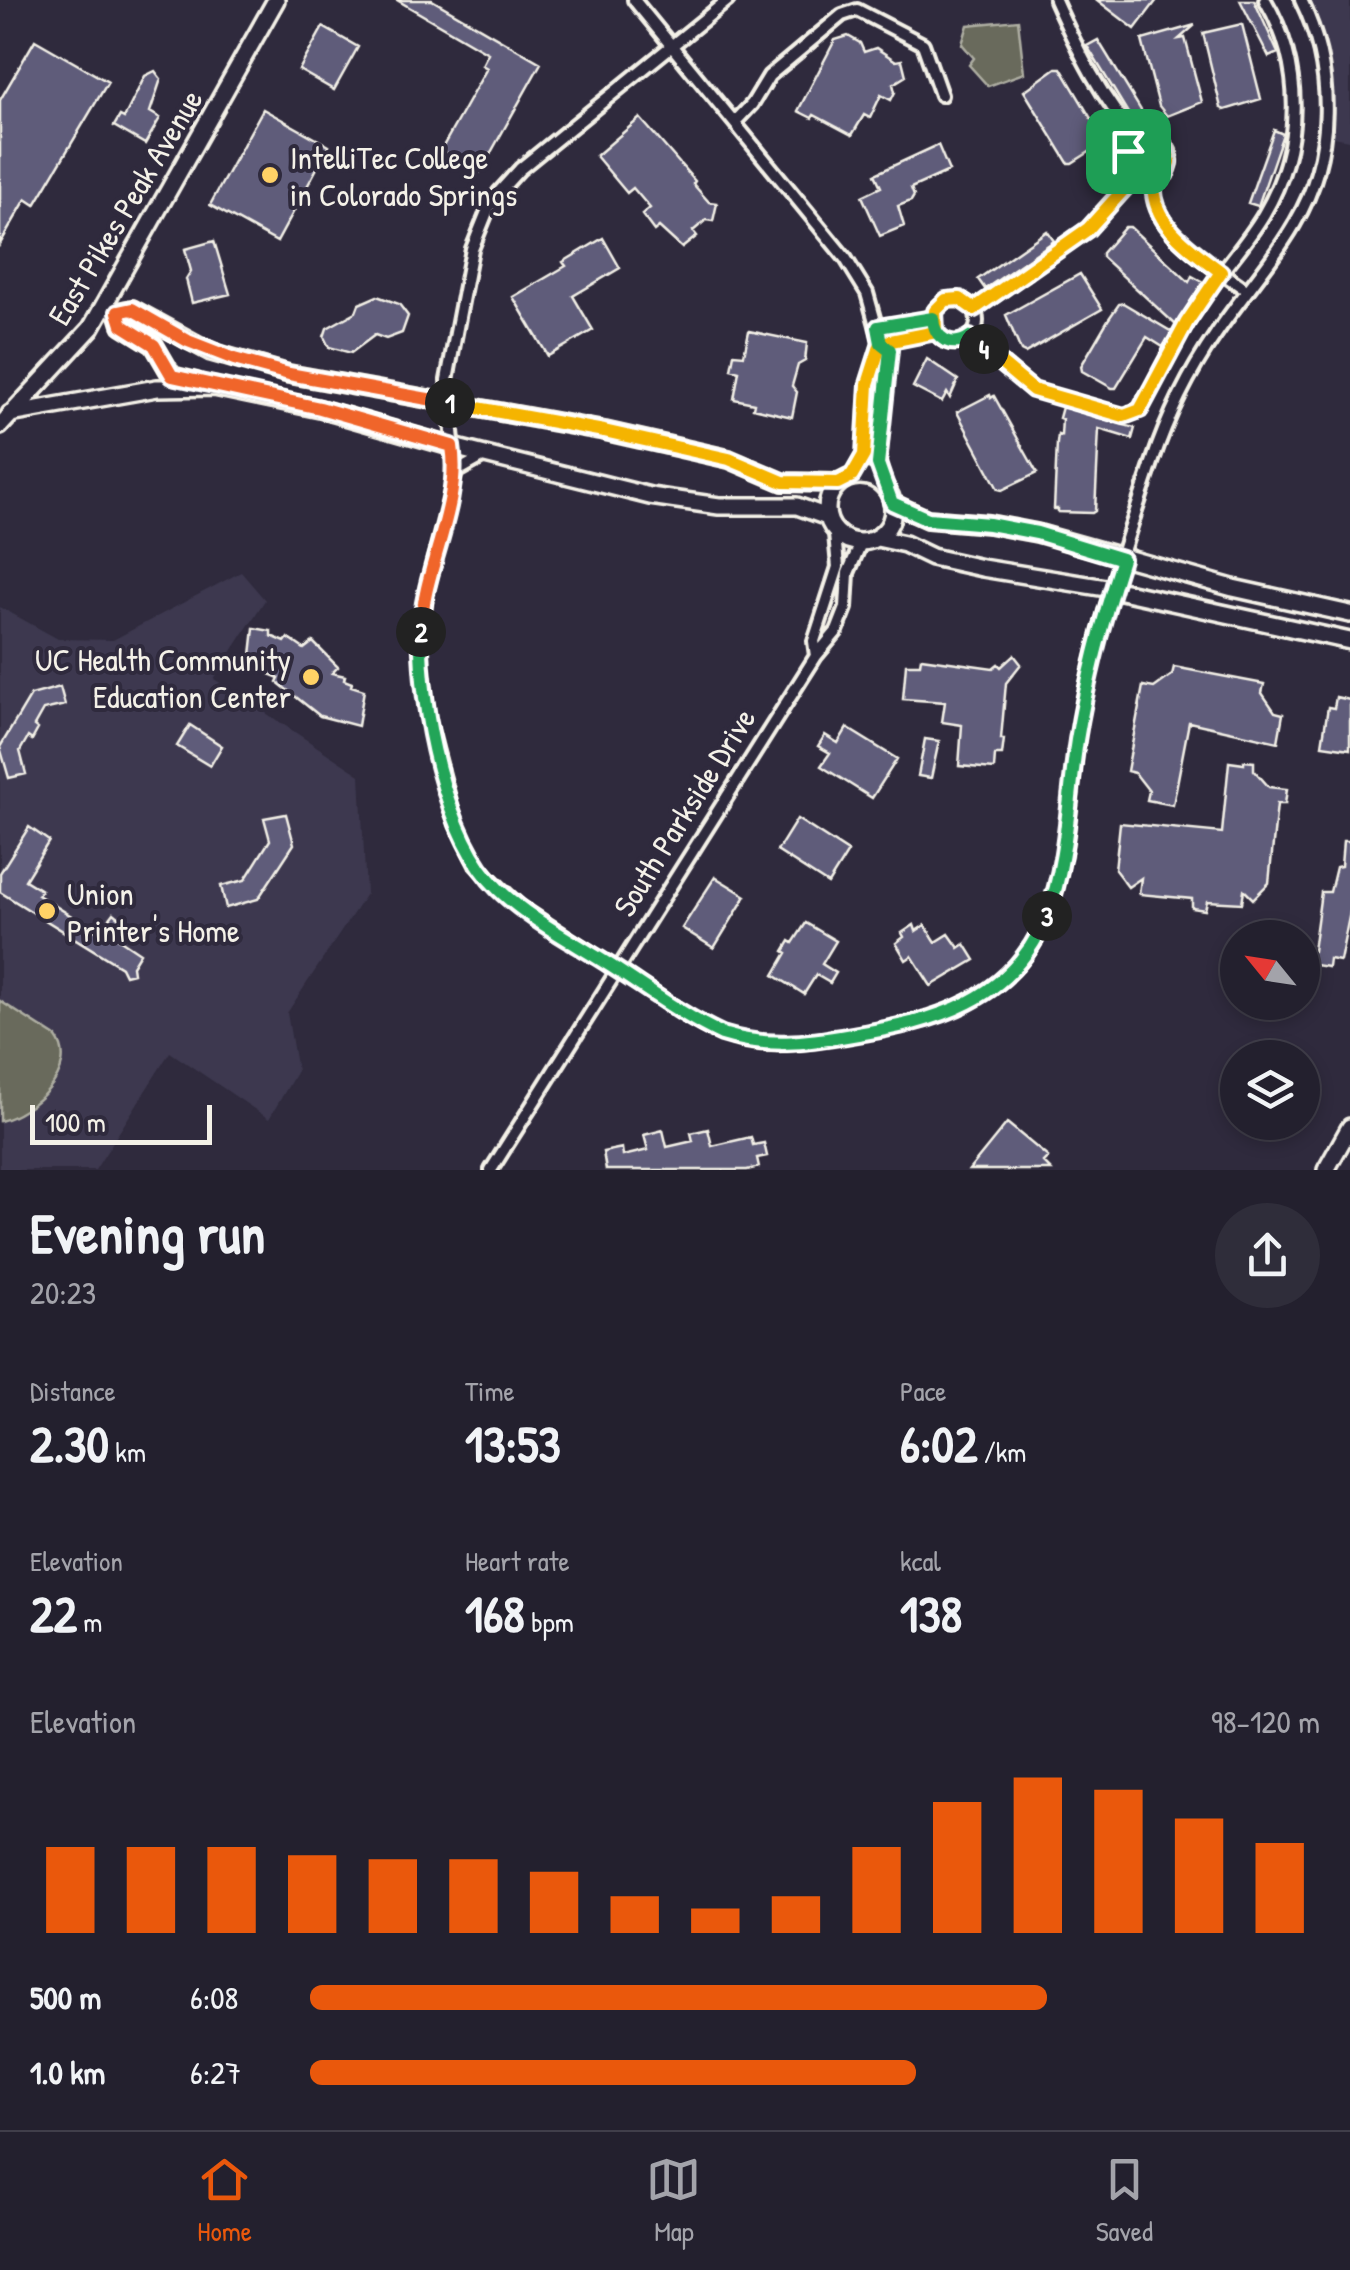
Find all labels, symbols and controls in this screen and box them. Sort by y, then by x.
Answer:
street label: East Pikes Peak Avenue [38,81,213,333]
pin [1086,109,1171,194]
icon: arrive [1101,124,1156,179]
place label: IntelliTec College in Colorado Springs [290,136,517,216]
marker: IntelliTec College in Colorado Springs [259,164,281,186]
pin: 4 [959,324,1009,374]
text: 4 [979,330,989,368]
pin: 1 [425,378,475,428]
text: 1 [445,384,455,422]
pin: 2 [396,607,446,657]
text: 2 [414,613,428,651]
place label: UC Health Community Education Center [35,638,291,718]
marker: UC Health Community Education Center [300,666,322,688]
street label: South Parkside Drive [603,699,765,924]
place label: Union Printer's Home [67,872,240,952]
pin: 3 [1022,891,1072,941]
text: 3 [1041,897,1053,935]
marker: Union Printer's Home [36,900,58,922]
north arrow [1220,920,1320,1020]
map controls [1220,920,1320,1140]
button: layers [1220,1040,1320,1140]
scale bar [30,1100,212,1144]
text: 100 m [45,1103,106,1141]
text: Evening run [30,1196,265,1270]
button: share [1215,1203,1320,1308]
text: 20:23 [30,1271,96,1314]
text: Distance [30,1372,116,1410]
text: Time [465,1372,515,1410]
text: Pace [900,1372,946,1410]
text: 2.30 [30,1410,109,1478]
text: 13:53 [465,1410,561,1478]
text: 6:02 [900,1410,977,1478]
text: km [109,1433,146,1471]
text: /km [977,1433,1026,1471]
text: Elevation [30,1542,123,1580]
text: Heart rate [465,1542,570,1580]
text: kcal [900,1542,941,1580]
text: 22 [30,1580,77,1648]
text: 168 [465,1580,525,1648]
text: 138 [900,1580,962,1648]
text: m [77,1603,102,1641]
text: bpm [525,1603,574,1641]
text: Elevation [30,1700,136,1743]
text: 98–120 m [1211,1700,1320,1743]
text: 500 m [30,1976,101,2019]
text: 6:08 [190,1976,238,2019]
text: 1.0 km [30,2051,105,2094]
text: 6:27 [190,2051,241,2094]
tab: Home [197,2152,252,2250]
tab: Map [646,2152,701,2250]
tab: Saved [1096,2152,1153,2250]

